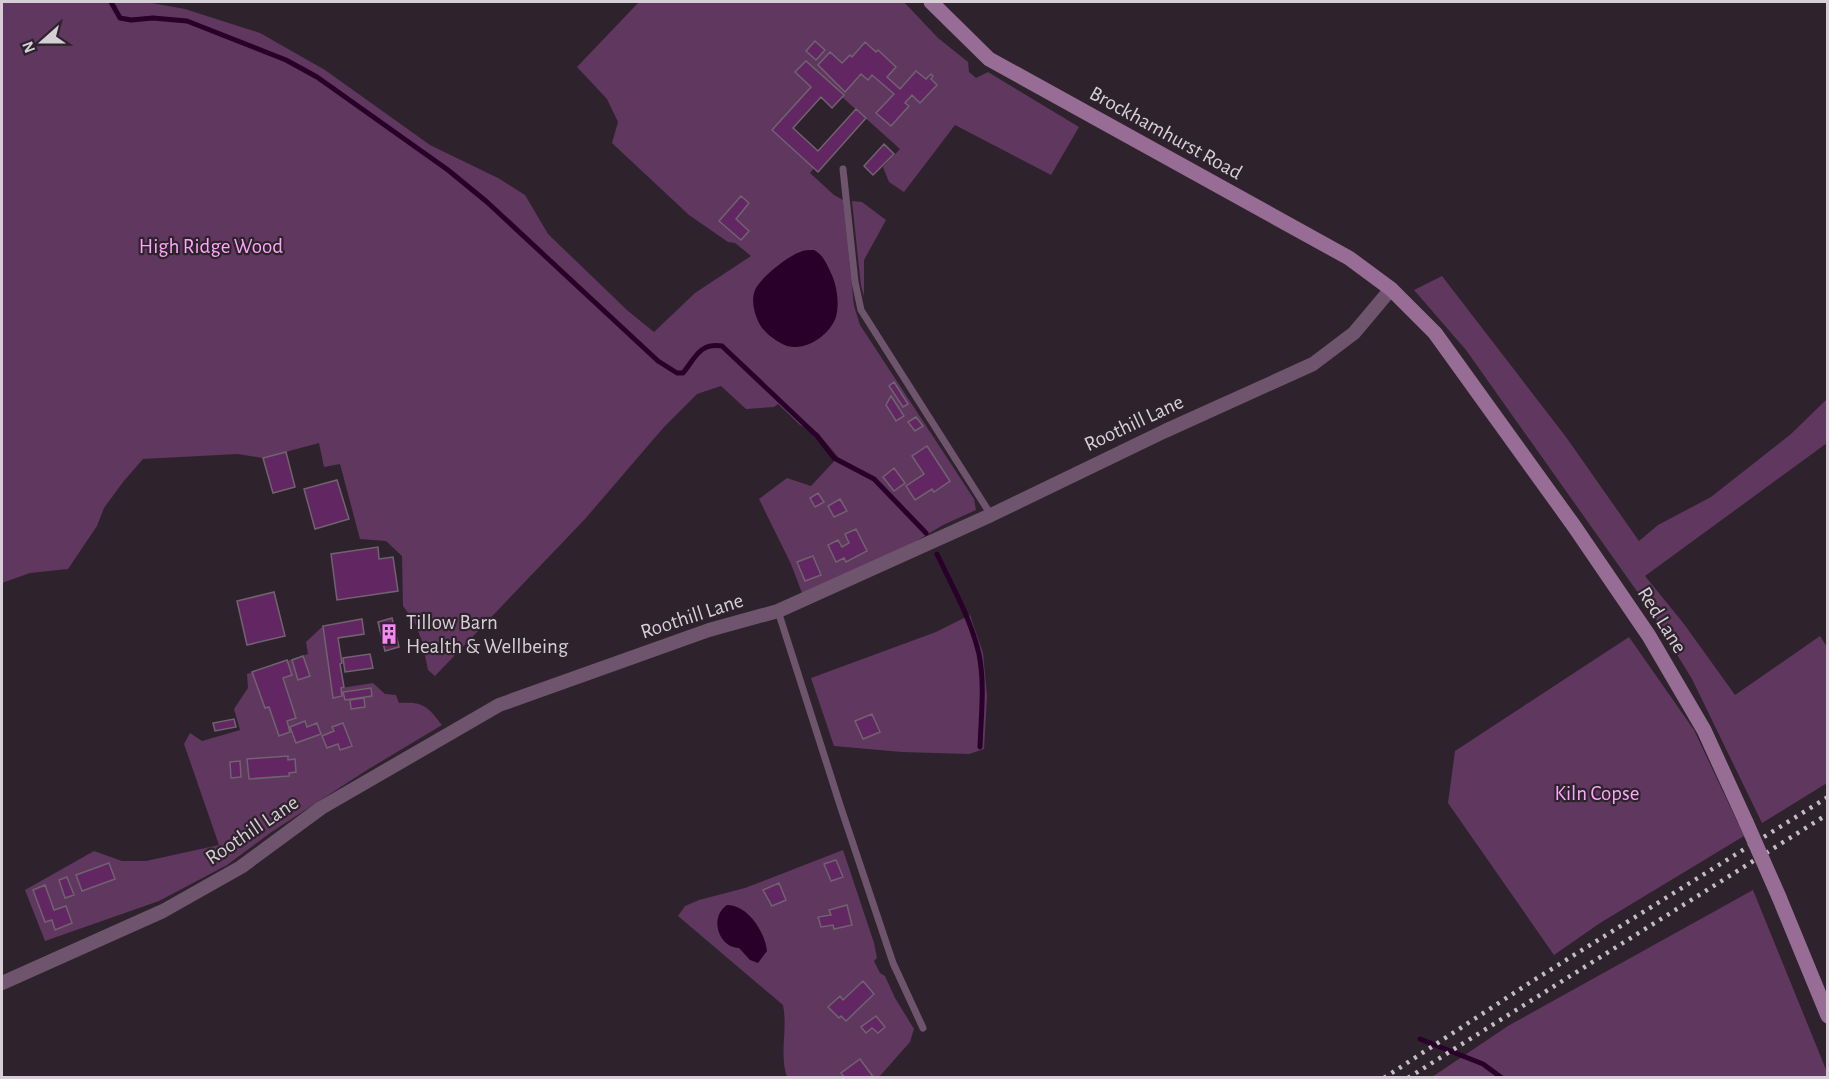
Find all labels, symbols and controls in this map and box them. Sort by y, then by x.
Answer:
north arrow [12,12,72,72]
text: N [19,39,38,55]
street label: Brockhamhurst Road [1086,82,1246,184]
park label: High Ridge Wood [139,236,283,257]
street label: Roothill Lane [1081,391,1187,455]
street label: Red Lane [1634,583,1690,657]
street label: Roothill Lane [638,590,746,642]
place label: Tillow Barn Health & Wellbeing [406,612,569,657]
building icon: Tillow Barn Health & Wellbeing [377,622,401,646]
park label: Kiln Copse [1554,783,1640,804]
street label: Roothill Lane [202,791,302,869]

